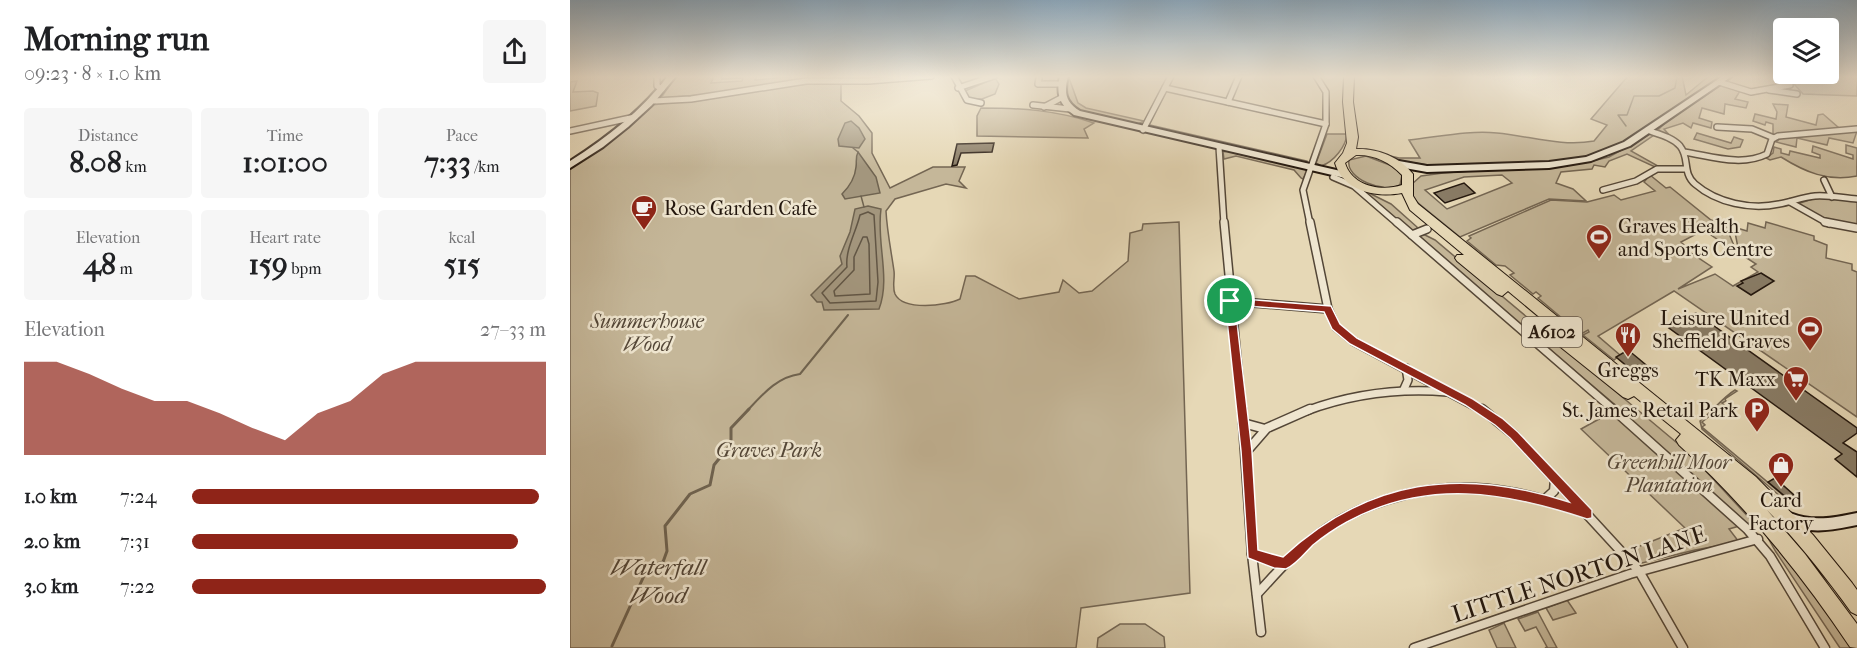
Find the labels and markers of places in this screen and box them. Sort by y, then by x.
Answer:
cafe icon: Rose Garden Cafe [629,193,659,231]
place label: Rose Garden Cafe [664,197,817,220]
place label: Graves Health and Sports Centre [1618,215,1773,261]
sports icon: Graves Health and Sports Centre [1584,222,1614,260]
pin [1204,275,1255,326]
place label: Leisure United Sheffield Graves [1652,307,1791,353]
sports icon: Leisure United Sheffield Graves [1795,314,1825,352]
restaurant icon: Greggs [1613,320,1643,358]
place label: Greggs [1597,359,1659,382]
supermarket icon: TK Maxx [1781,364,1811,402]
place label: TK Maxx [1695,368,1777,391]
parking icon: St. James Retail Park [1742,395,1772,433]
place label: St. James Retail Park [1562,399,1739,422]
shop icon: Card Factory [1766,450,1796,488]
place label: Card Factory [1749,489,1815,535]

